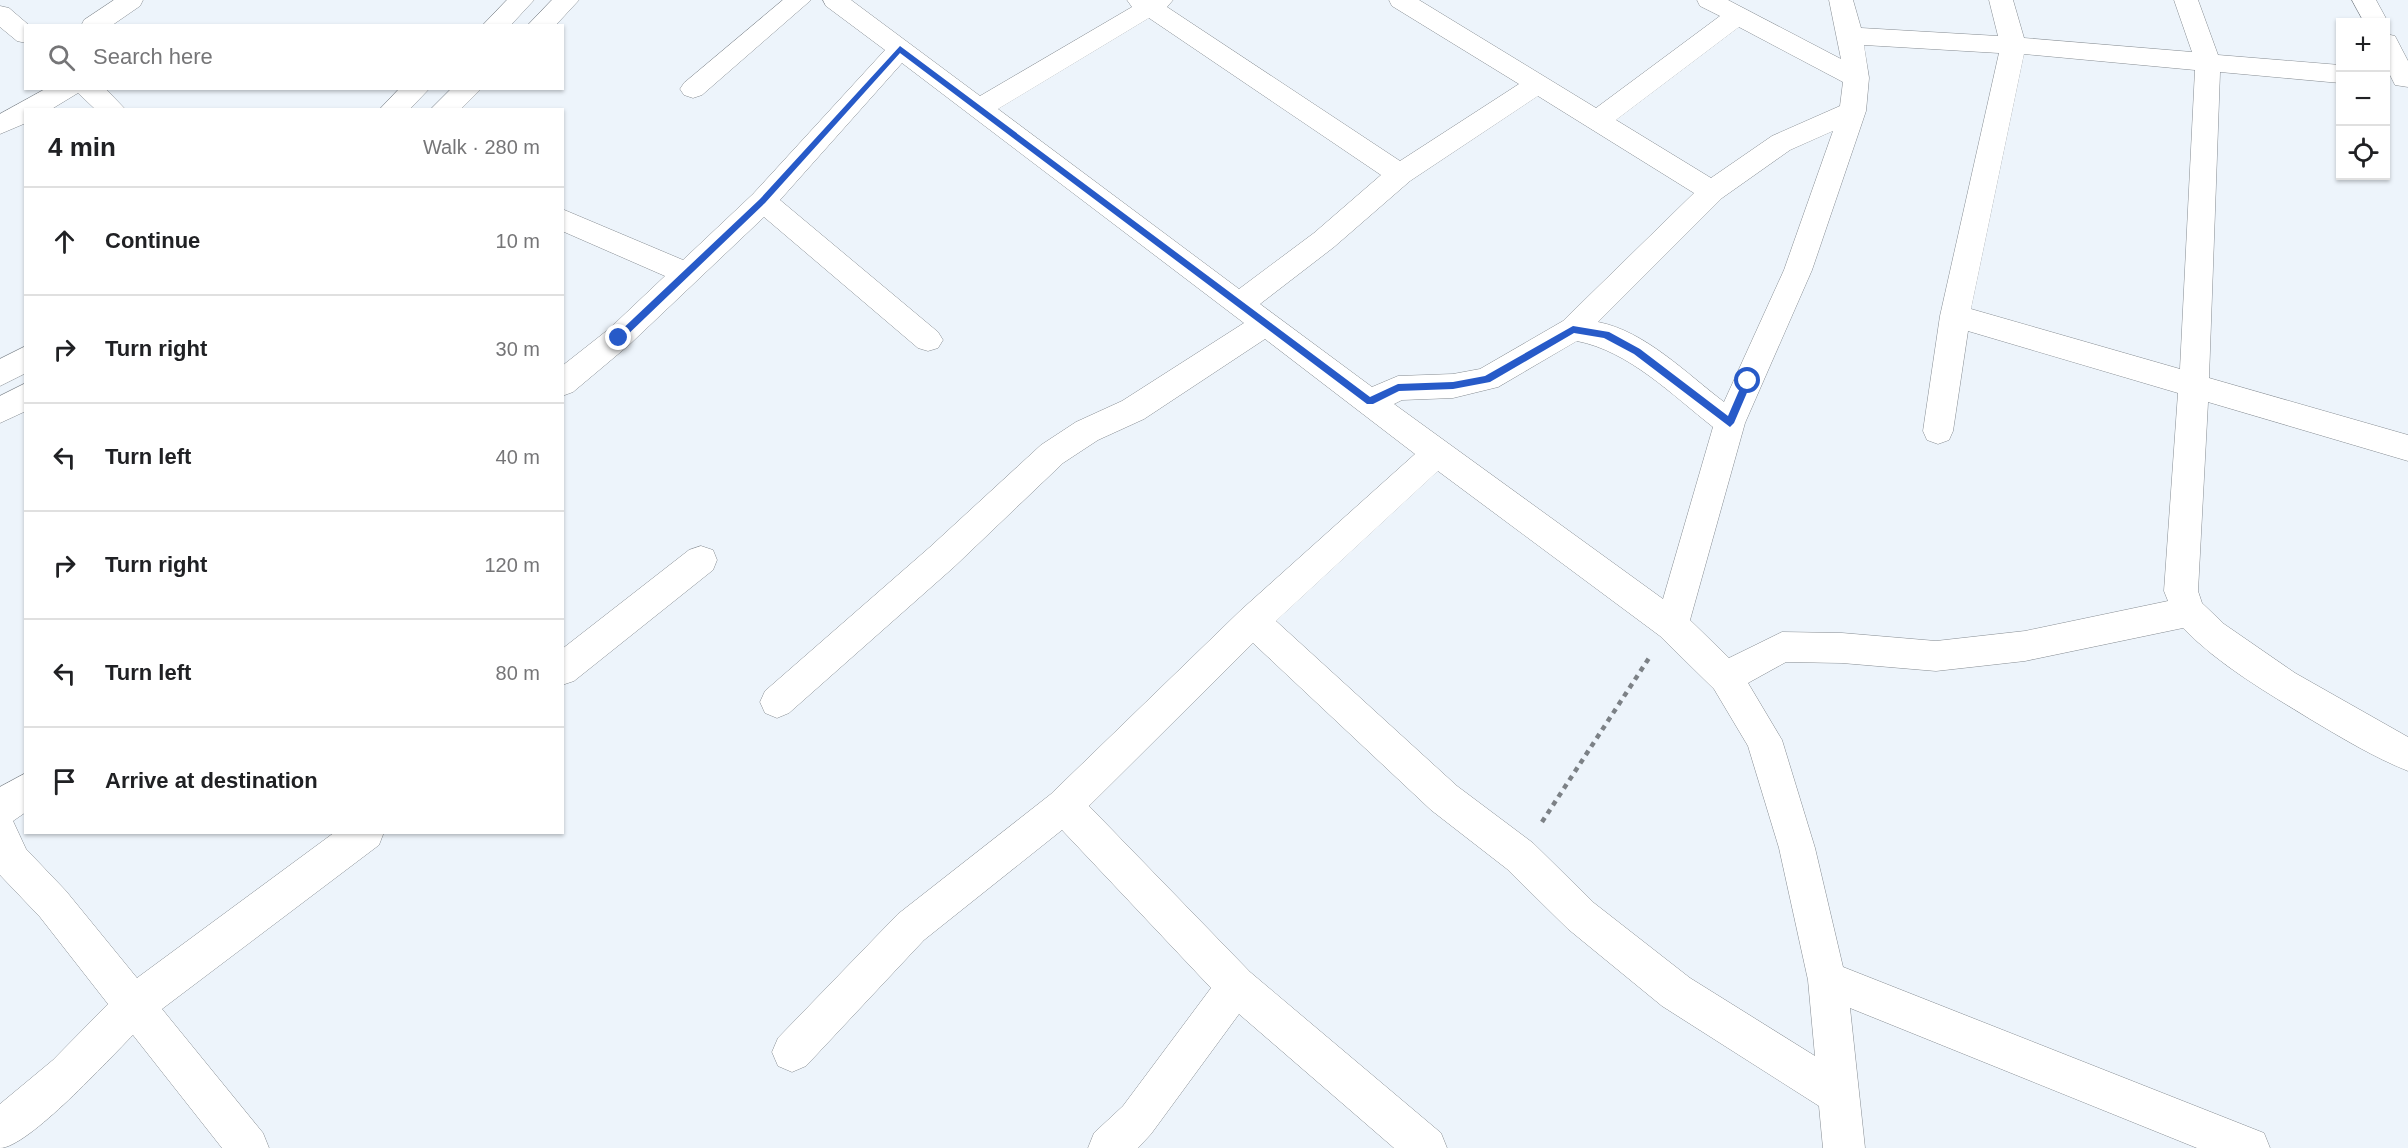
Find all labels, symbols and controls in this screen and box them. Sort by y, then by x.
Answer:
map controls [2336,18,2390,180]
button: + [2336,18,2390,72]
search box [24,24,564,90]
icon: search [45,41,78,74]
text: Search here [93,44,213,69]
button: − [2336,72,2390,126]
button: locate [2336,126,2390,180]
text: 4 min [48,132,116,162]
text: Walk · 280 m [423,136,540,158]
icon: ahead [48,225,81,258]
text: Continue [105,228,200,253]
text: 10 m [496,230,540,252]
route end [605,324,631,350]
icon: right [48,333,81,366]
text: Turn right [105,336,207,361]
text: 30 m [496,338,540,360]
route start [1734,367,1760,393]
icon: left [48,441,81,474]
text: Turn left [105,444,191,469]
text: 40 m [496,446,540,468]
icon: right [48,549,81,582]
text: Turn right [105,552,207,577]
text: 120 m [484,554,540,576]
icon: left [48,657,81,690]
text: Turn left [105,660,191,685]
text: 80 m [496,662,540,684]
icon: arrive [48,765,81,798]
text: Arrive at destination [105,768,318,793]

